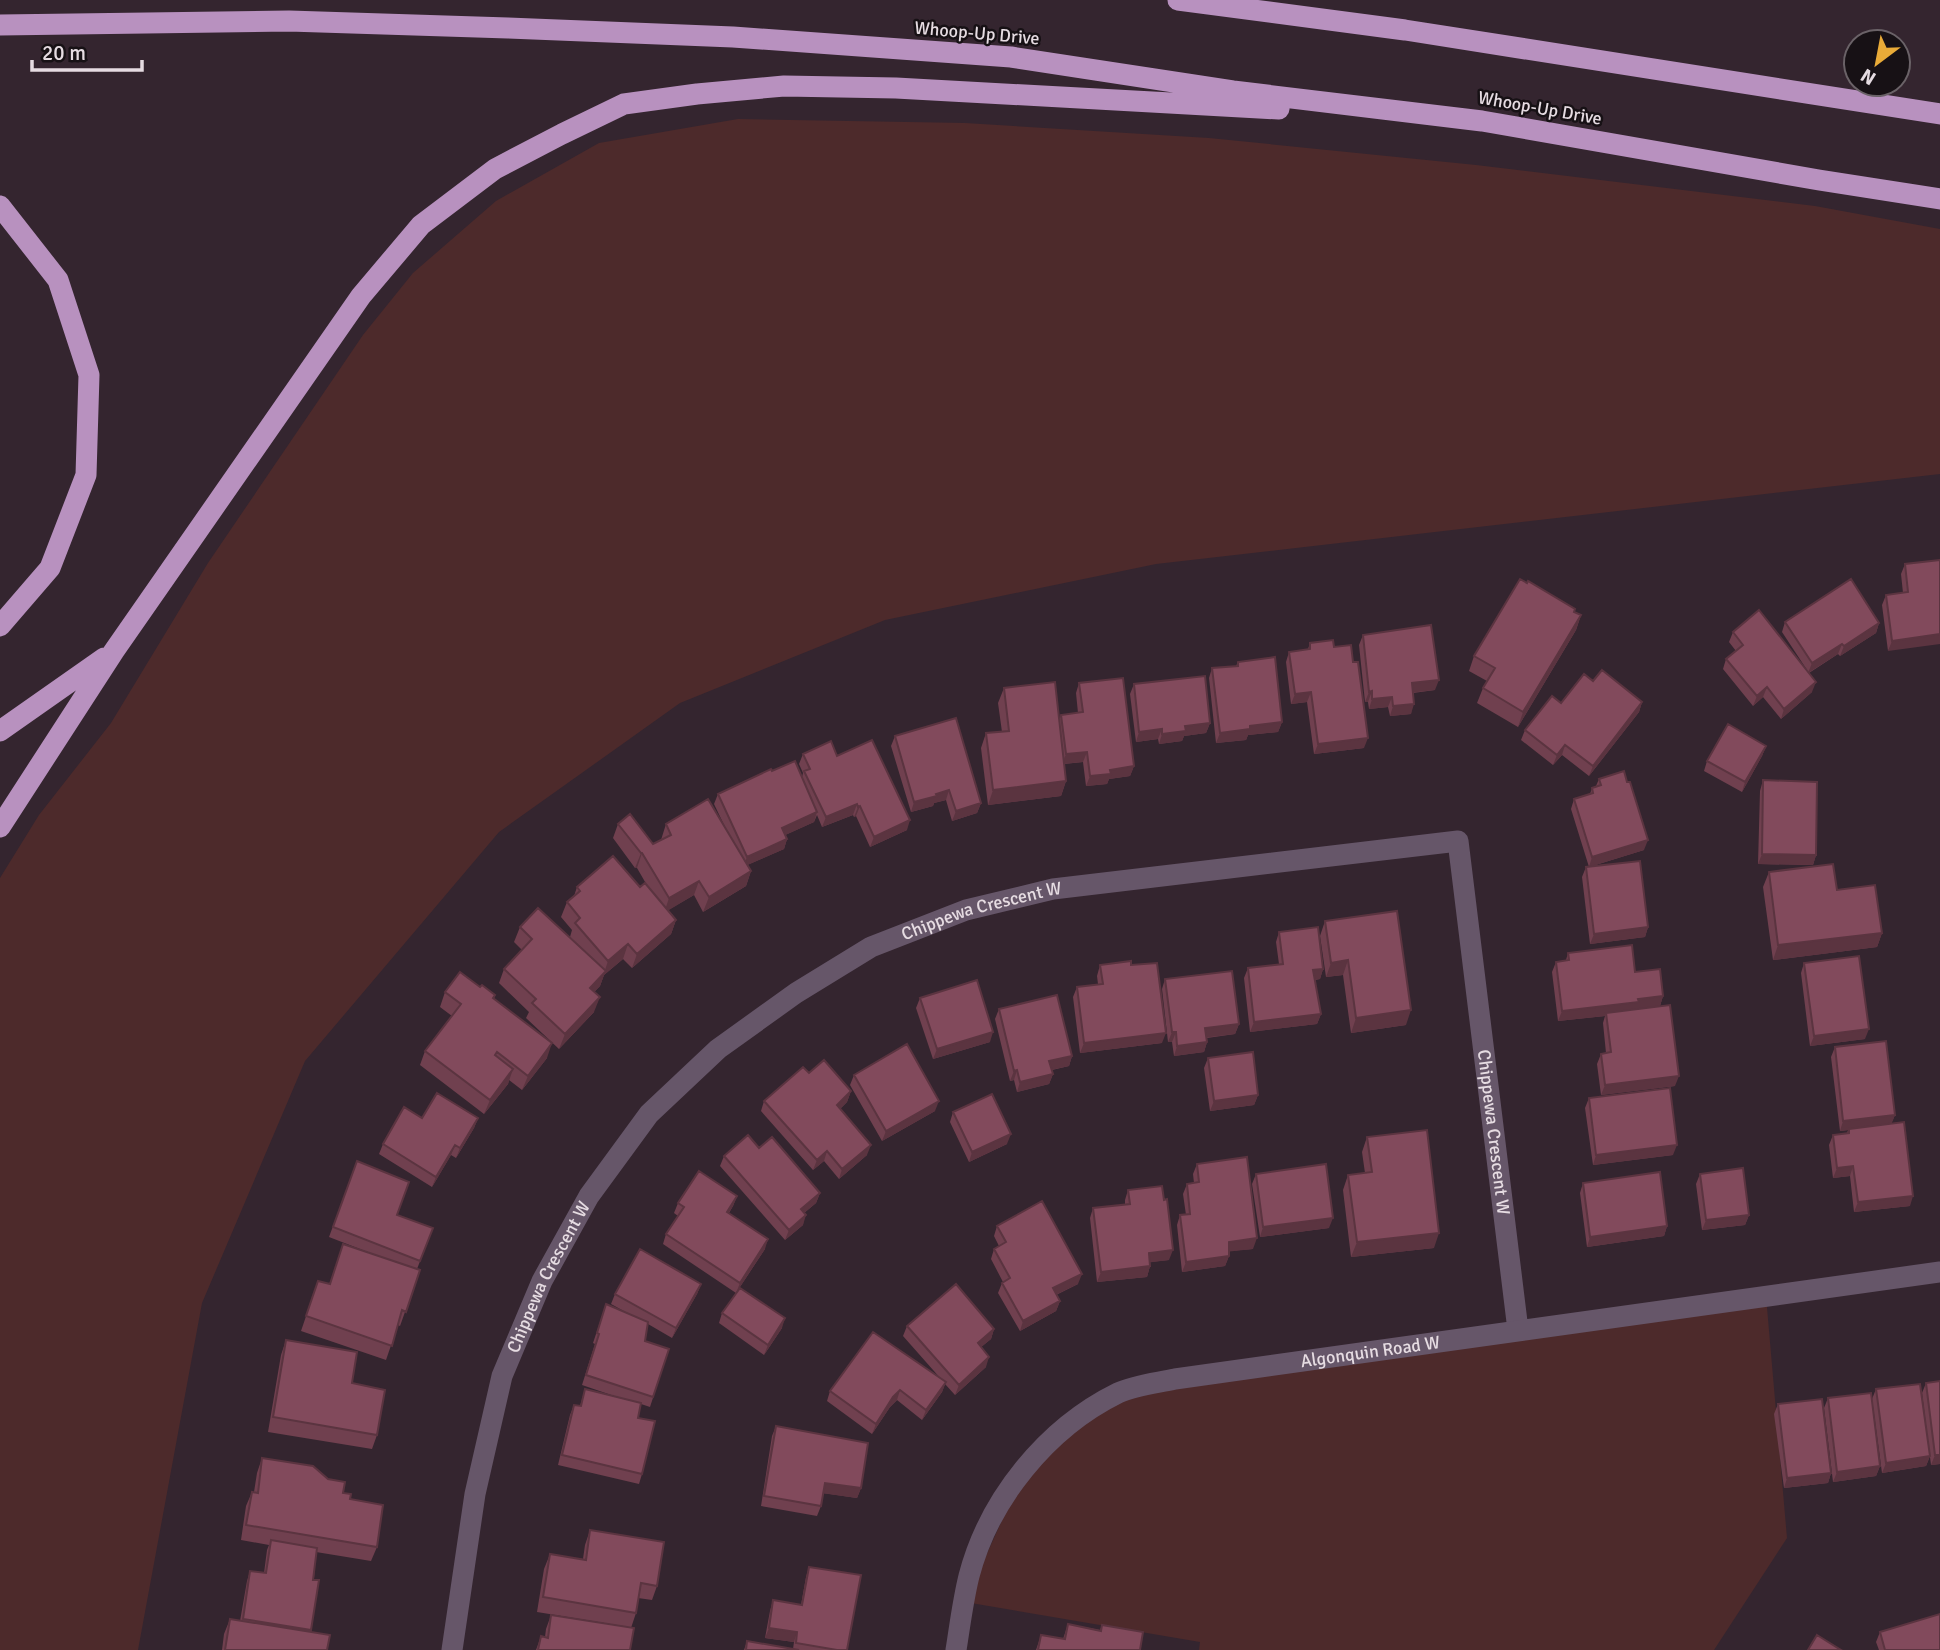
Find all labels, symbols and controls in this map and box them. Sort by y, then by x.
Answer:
street label: Whoop-Up Drive [914,17,1040,49]
scale bar [32,28,142,72]
north arrow [1842,28,1912,98]
text: 20 m [42,40,86,66]
text: N [1857,63,1880,90]
street label: Whoop-Up Drive [1476,86,1604,130]
street label: Chippewa Crescent W [898,877,1063,945]
street label: Chippewa Crescent W [1473,1048,1515,1216]
street label: Chippewa Crescent W [502,1197,595,1356]
street label: Algonquin Road W [1299,1331,1441,1372]

